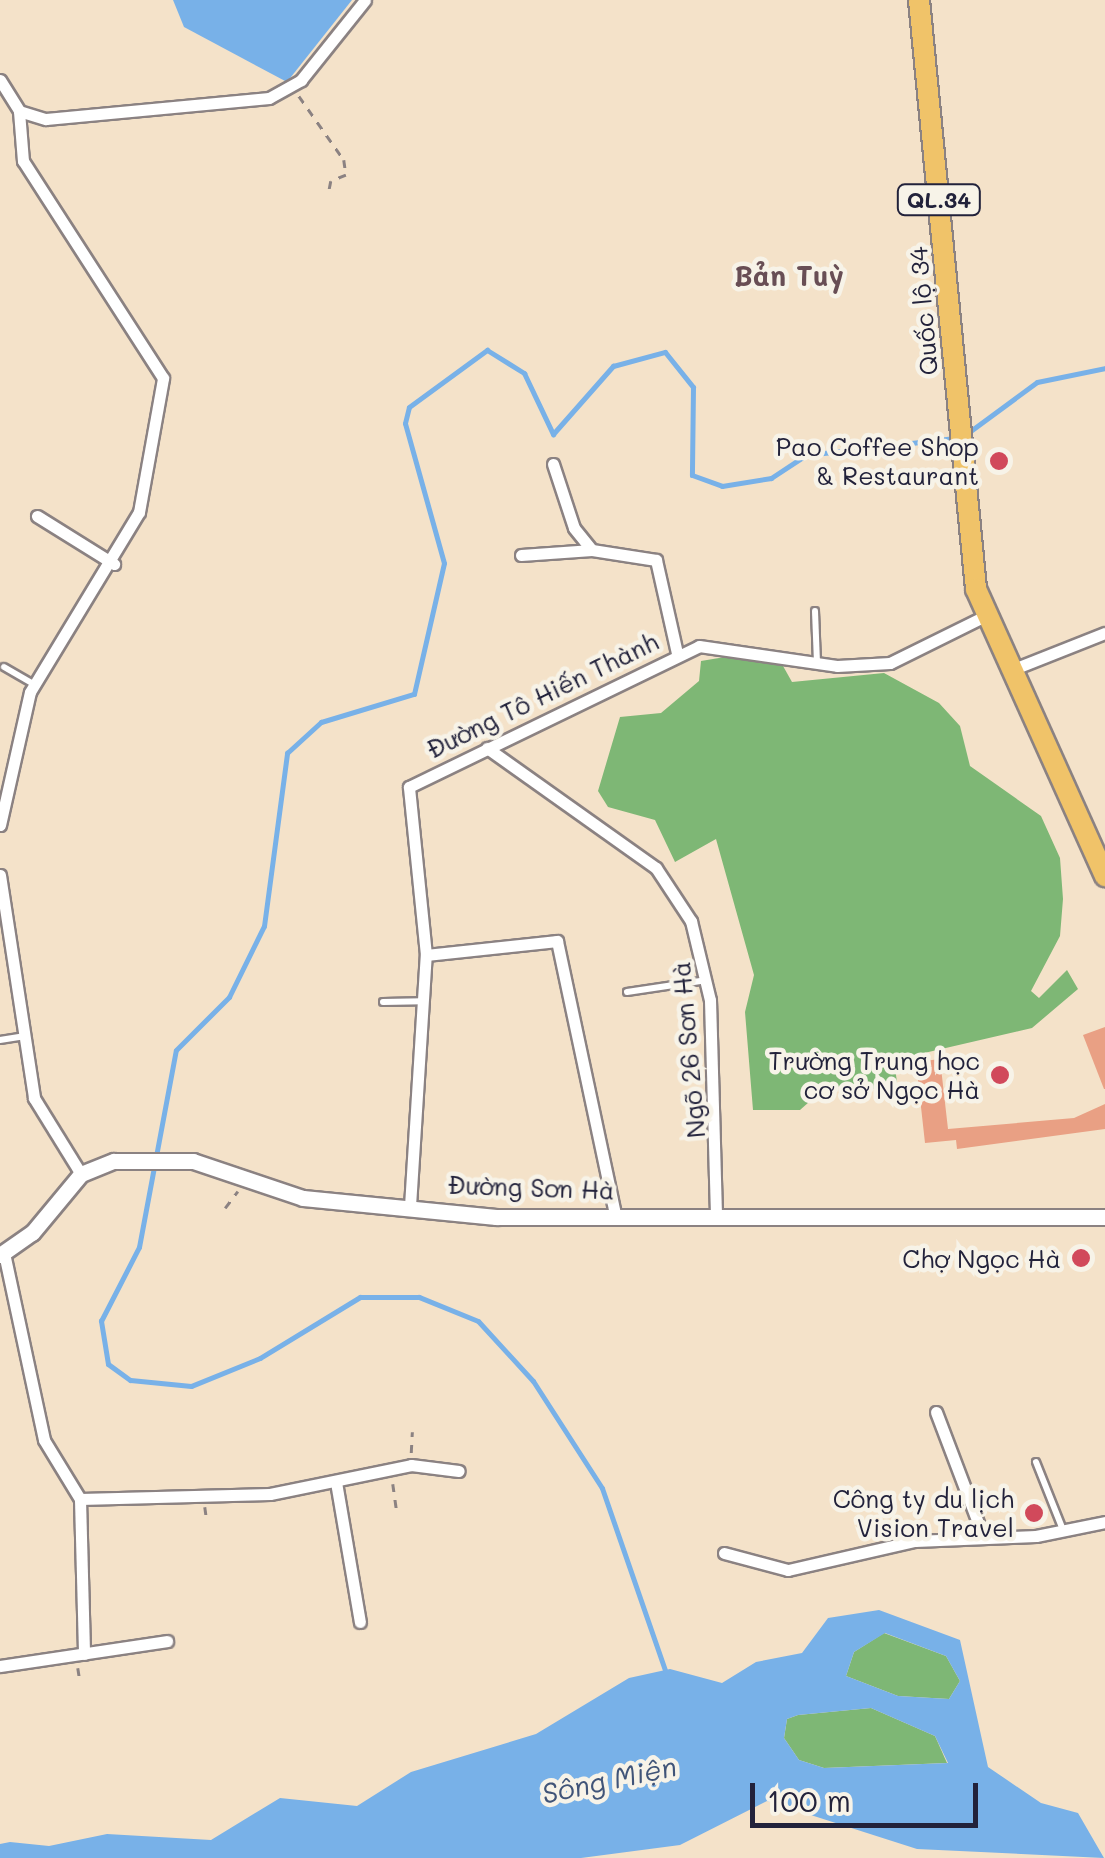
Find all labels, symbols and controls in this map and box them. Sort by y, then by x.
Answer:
road number: QL.34 [896,183,982,217]
street label: Quốc lộ 34 [902,245,944,377]
district label: Bản Tuỳ [734,258,844,292]
place label: Pao Coffee Shop & Restaurant [776,432,979,491]
marker: Pao Coffee Shop & Restaurant [988,450,1010,472]
street label: Đường Tô Hiến Thành [421,626,663,764]
street label: Ngõ 26 Sơn Hà [665,961,711,1139]
place label: Trường Trung học cơ sở Ngọc Hà [769,1046,980,1105]
marker: Trường Trung học cơ sở Ngọc Hà [989,1064,1011,1086]
street label: Đường Sơn Hà [447,1169,615,1205]
place label: Chợ Ngọc Hà [902,1243,1061,1273]
marker: Chợ Ngọc Hà [1070,1247,1092,1269]
place label: Công ty du lịch Vision Travel [833,1484,1014,1543]
marker: Công ty du lịch Vision Travel [1023,1502,1045,1524]
water label: Sông Miện [539,1748,679,1810]
scale bar [755,1763,982,1825]
text: 100 m [767,1780,851,1820]

